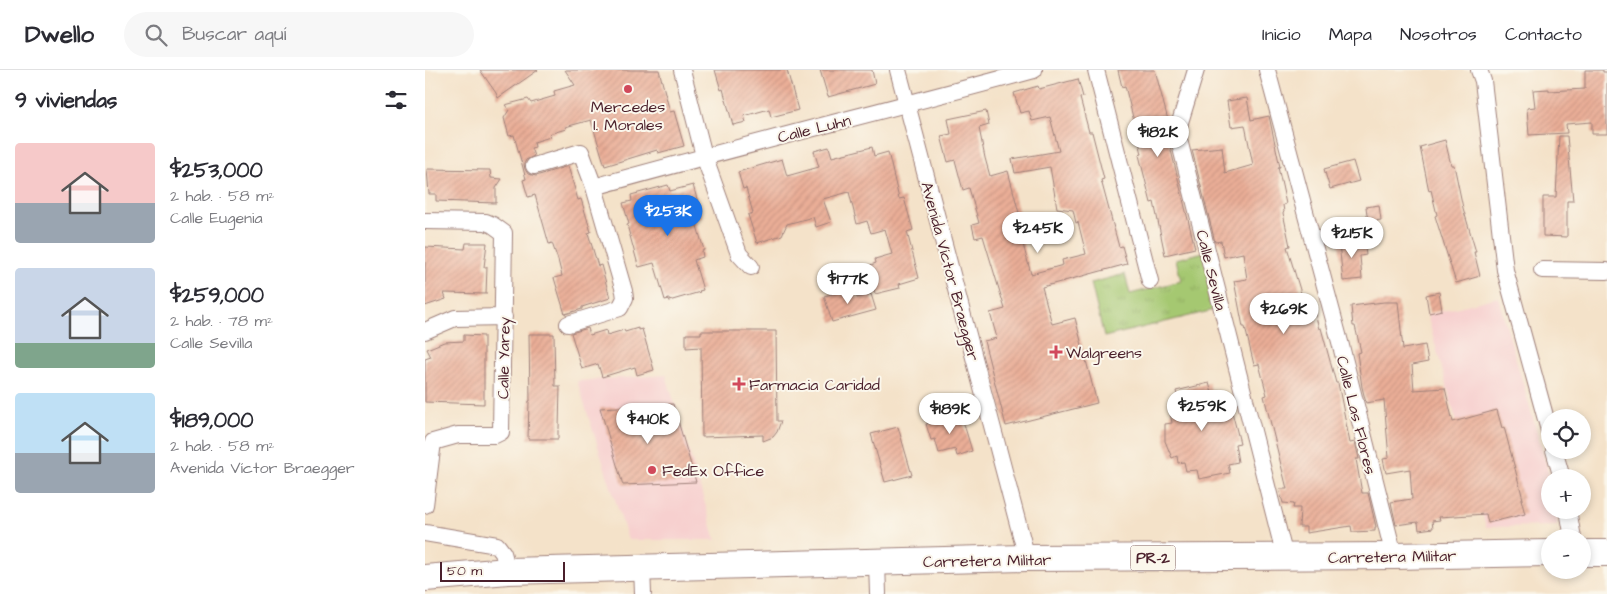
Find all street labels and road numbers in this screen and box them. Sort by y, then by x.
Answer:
street label: Calle Luhn [775,109,853,149]
street label: Avenida Víctor Braegger [915,179,985,364]
street label: Calle Sevilla [1190,228,1232,313]
street label: Calle Yarey [492,316,517,399]
street label: Calle Las Flores [1331,354,1381,477]
street label: Carretera Militar [1328,545,1457,569]
road number: PR-2 [1131,546,1175,570]
street label: Carretera Militar [923,549,1052,573]

